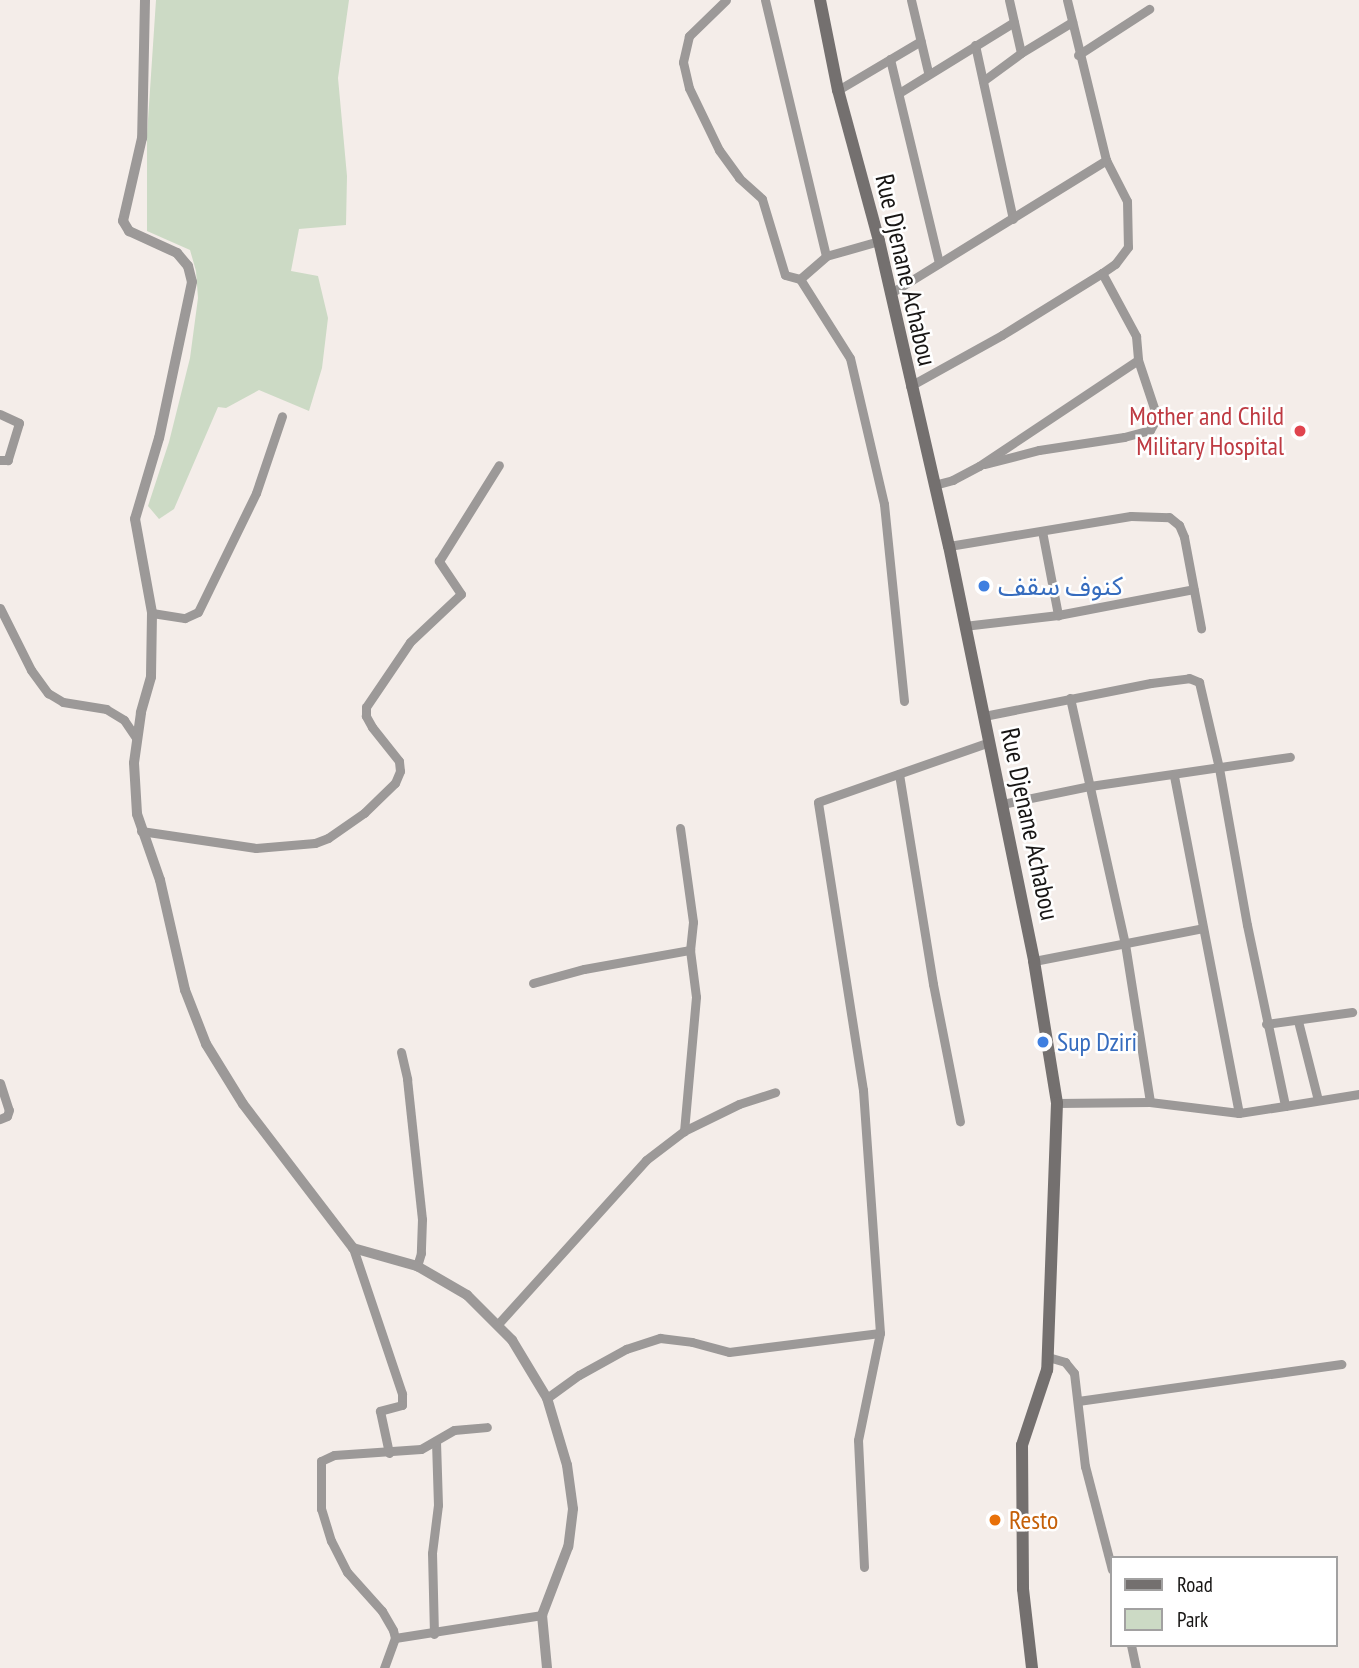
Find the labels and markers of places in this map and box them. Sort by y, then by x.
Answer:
place label: Mother and Child Military Hospital [1129,400,1284,462]
marker: Mother and Child Military Hospital [1290,421,1310,441]
place label: كنوف سقف [998,570,1123,602]
marker: كنوف سقف [976,578,992,594]
place label: Sup Dziri [1057,1026,1137,1058]
marker: Sup Dziri [1035,1034,1051,1050]
place label: Resto [1009,1504,1058,1536]
marker: Resto [987,1512,1003,1528]

